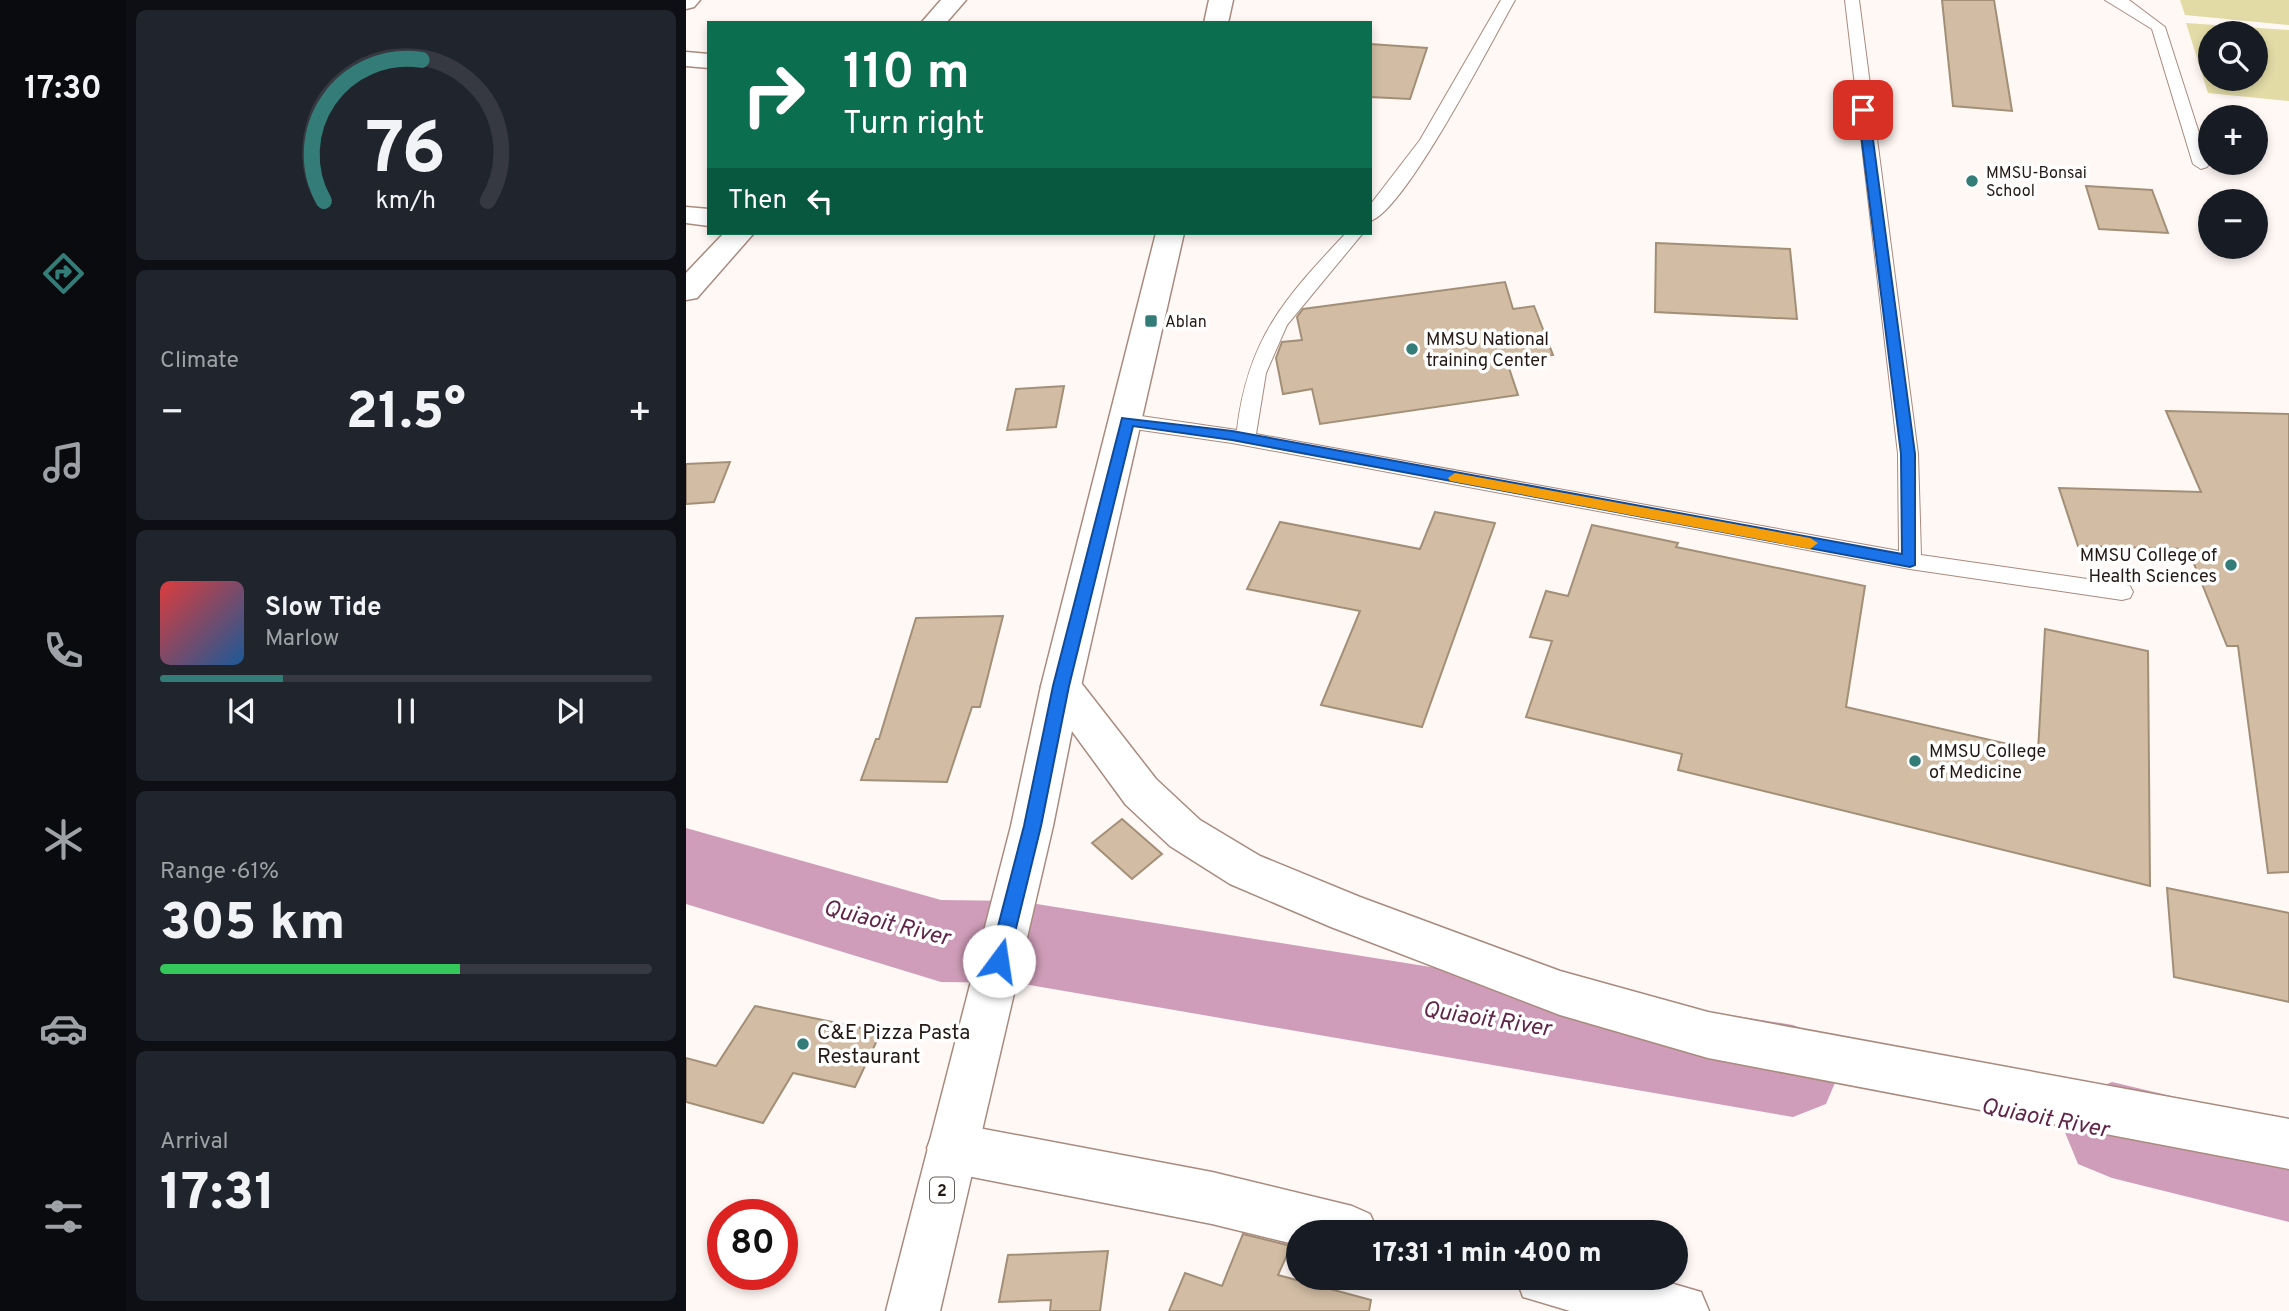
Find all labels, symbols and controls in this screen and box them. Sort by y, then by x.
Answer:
map controls [2198,21,2268,259]
button: search [2198,21,2268,91]
text: 110 m [843,44,970,106]
icon: right [728,49,819,140]
text: 17:30 [24,70,102,110]
pin [1833,80,1893,140]
icon: arrive [1844,91,1882,129]
text: Turn right [843,105,985,145]
button: + [2198,105,2268,175]
text: 76 [366,107,446,199]
place label: MMSU-Bonsai School [1986,164,2087,202]
marker: MMSU-Bonsai School [1964,173,1980,189]
icon: left [801,182,839,220]
text: Then [728,185,787,218]
text: km/h [376,186,436,218]
button: − [2198,189,2268,259]
icon: directions [39,249,88,298]
marker: Ablan [1143,313,1159,329]
place label: Ablan [1165,313,1207,333]
place label: MMSU National training Center [1426,329,1549,373]
marker: MMSU National training Center [1404,341,1420,357]
text: Climate [160,347,239,376]
text: 21.5° [346,381,466,447]
text: − [160,390,185,439]
text: + [627,390,652,439]
icon: music [39,438,88,487]
place label: MMSU College of Health Sciences [2080,545,2217,589]
marker: MMSU College of Health Sciences [2223,557,2239,573]
text: Slow Tide [265,592,382,625]
text: Marlow [265,625,339,654]
icon: phone [39,626,88,675]
icon: previous [223,692,261,730]
icon: pause [387,692,425,730]
icon: next [551,692,589,730]
place label: MMSU College of Medicine [1929,741,2046,785]
marker: MMSU College of Medicine [1907,753,1923,769]
icon: climate [39,815,88,864]
text: Range · 61% [160,858,279,887]
text: 305 km [160,892,345,958]
water label: Quiaoit River [820,895,955,955]
position arrow [962,924,1036,998]
water label: Quiaoit River [1420,996,1555,1045]
icon: car [39,1004,88,1053]
place label: C&E Pizza Pasta Restaurant [817,1020,970,1071]
marker: C&E Pizza Pasta Restaurant [795,1036,811,1052]
water label: Quiaoit River [1978,1093,2113,1146]
text: Arrival [160,1128,229,1157]
text: 17:31 [160,1162,275,1228]
road number: 2 [930,1178,954,1202]
icon: filters [39,1192,88,1241]
speed limit sign: 80 [707,1199,798,1290]
text: 17:31 · 1 min · 400 m [1373,1238,1601,1271]

